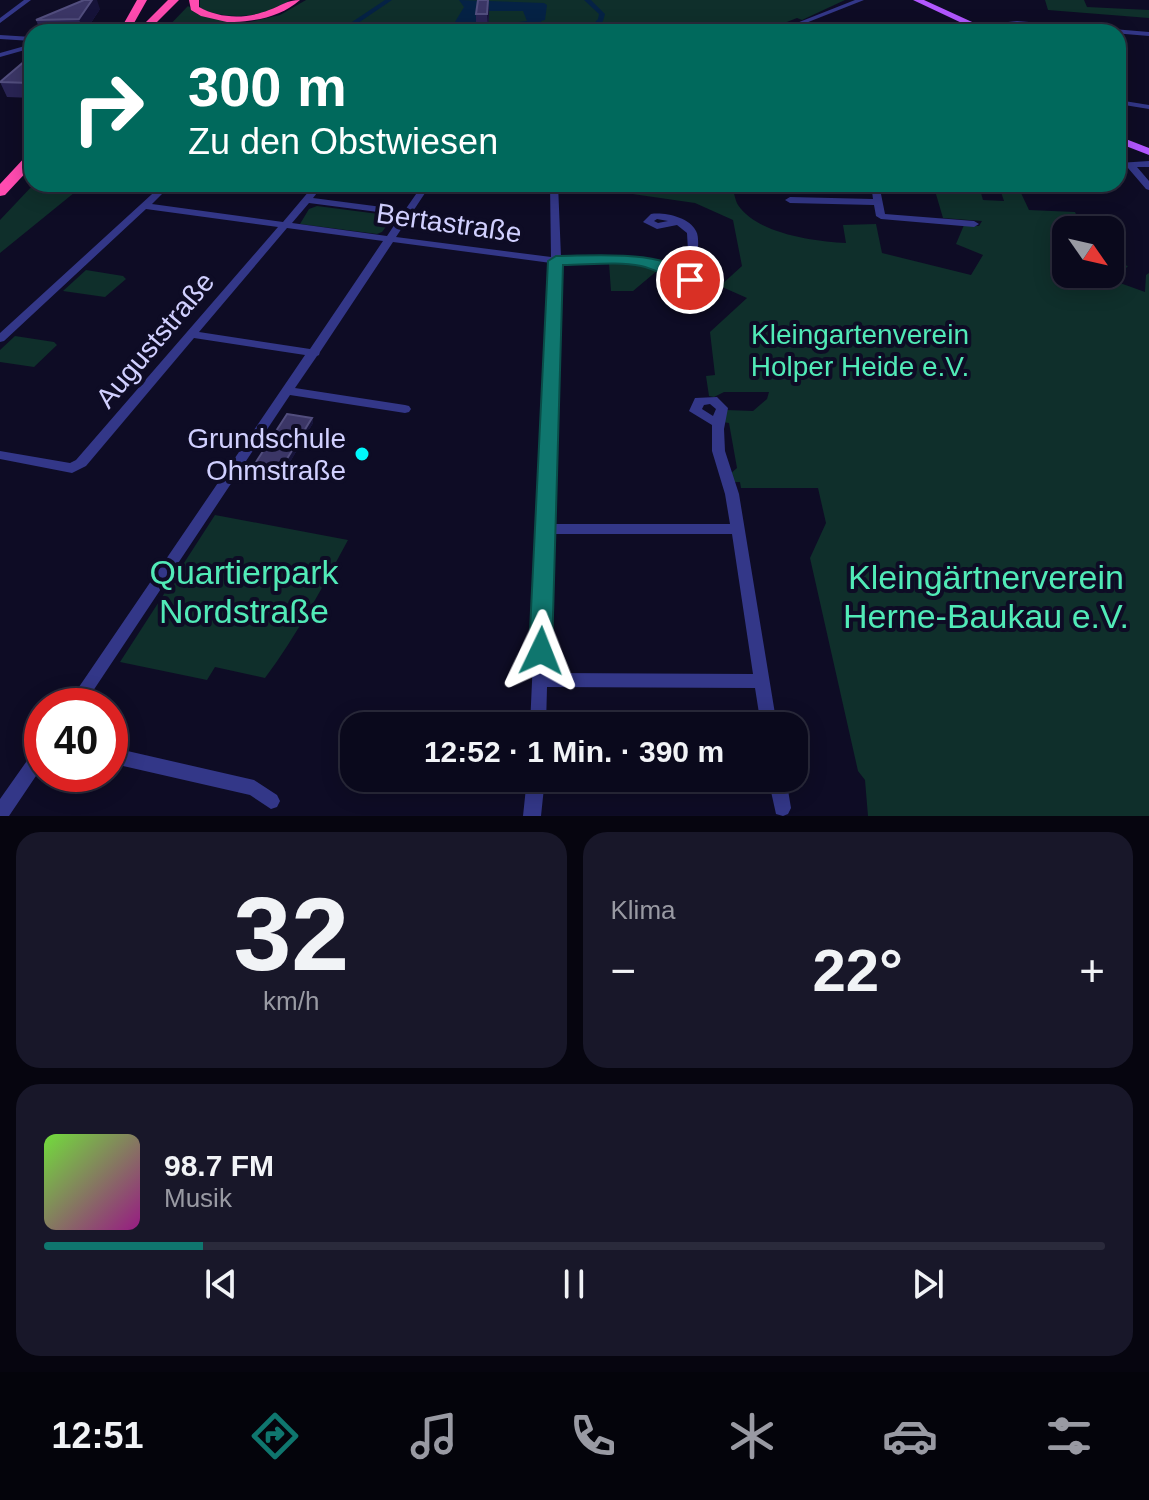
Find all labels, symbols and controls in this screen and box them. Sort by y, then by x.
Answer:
text: 300 m [188,55,347,118]
icon: right [56,56,160,160]
text: Zu den Obstwiesen [188,121,498,162]
street label: Bertastraße [374,197,524,249]
north arrow [1052,216,1124,288]
map controls [1052,216,1124,288]
pin [656,246,724,314]
icon: arrive [668,258,712,302]
street label: Auguststraße [90,266,220,414]
park label: Kleingartenverein Holper Heide e.V. [751,319,969,382]
place label: Grundschule Ohmstraße [187,423,346,486]
marker: Grundschule Ohmstraße [353,445,371,463]
park label: Quartierpark Nordstraße [150,553,339,630]
park label: Kleingärtnerverein Herne-Baukau e.V. [843,558,1129,635]
position arrow [499,609,583,693]
speed limit sign: 40 [24,688,128,792]
text: 12:52 · 1 Min. · 390 m [424,735,724,768]
text: 32 [233,876,349,992]
text: Klima [611,895,676,925]
text: 22° [812,937,903,1004]
text: − [611,946,636,995]
text: + [1079,946,1105,995]
text: km/h [263,986,319,1016]
text: 98.7 FM [164,1149,274,1182]
text: Musik [164,1183,232,1213]
icon: previous [199,1262,243,1306]
icon: pause [552,1262,596,1306]
icon: next [906,1262,950,1306]
icon: directions [247,1408,303,1464]
icon: music [406,1408,462,1464]
icon: phone [565,1408,621,1464]
icon: climate [724,1408,780,1464]
icon: car [882,1408,938,1464]
icon: filters [1041,1408,1097,1464]
text: 12:51 [51,1415,144,1456]

